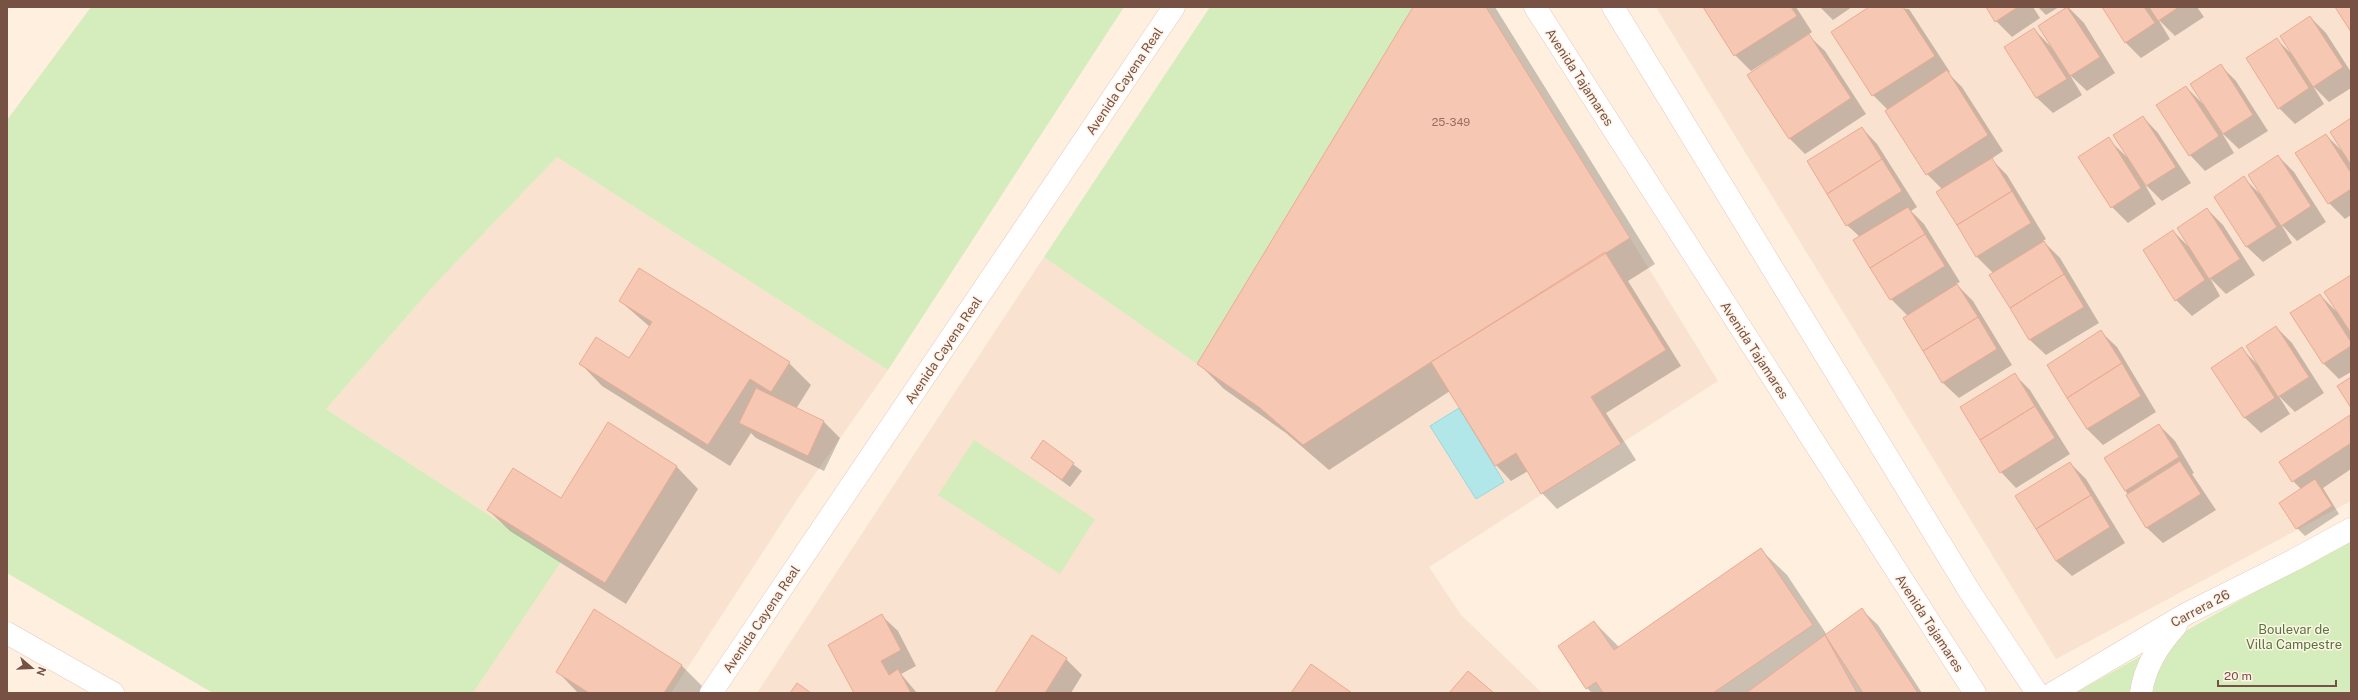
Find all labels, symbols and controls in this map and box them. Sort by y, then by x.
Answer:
street label: Avenida Cayena Real [1083,25,1166,138]
street label: Avenida Tajamares [1542,26,1617,129]
house number: 25-349 [1432,116,1470,128]
street label: Avenida Cayena Real [902,294,985,407]
street label: Avenida Tajamares [1717,299,1792,402]
street label: Avenida Cayena Real [720,563,803,676]
street label: Avenida Tajamares [1892,572,1967,675]
street label: Carrera 26 [2168,587,2232,630]
park label: Boulevar de Villa Campestre [2246,622,2342,652]
north arrow [12,648,52,688]
scale bar [2218,662,2336,688]
text: N [34,665,49,677]
text: 20 m [2224,669,2252,683]

